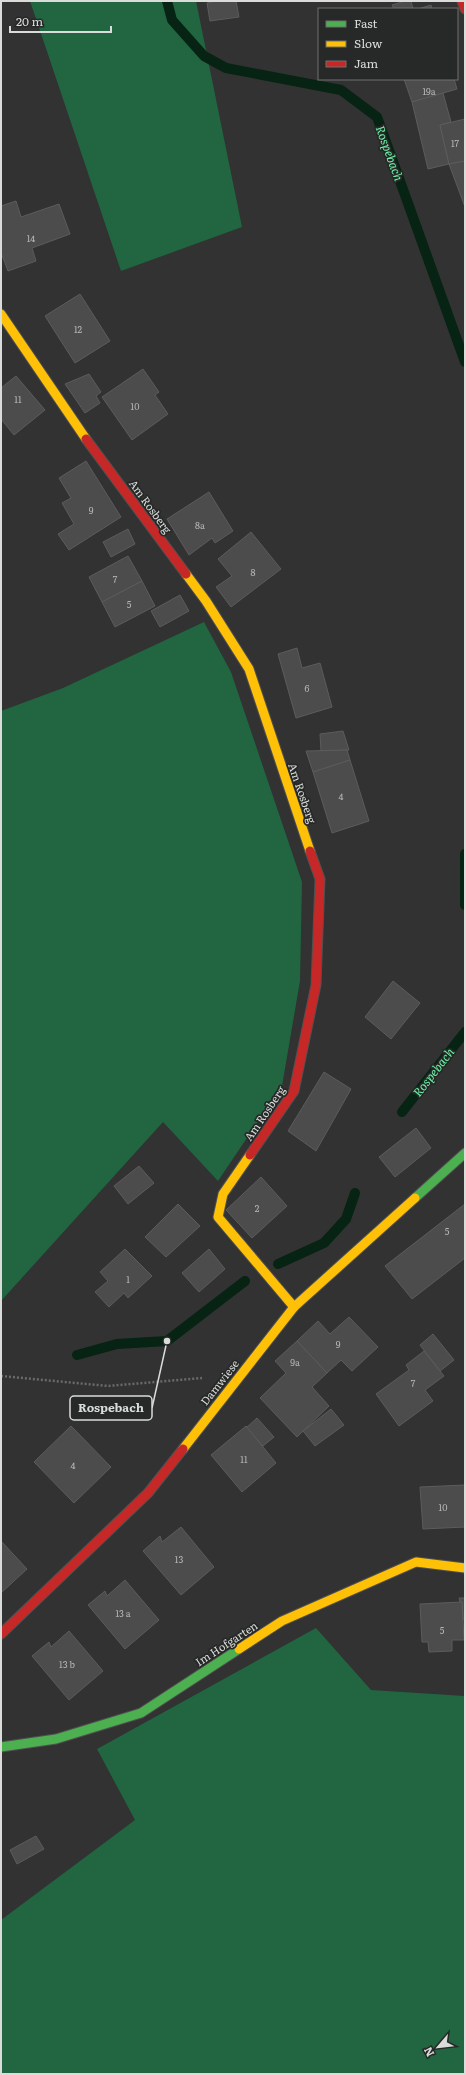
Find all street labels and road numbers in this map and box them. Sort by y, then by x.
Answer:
street label: Am Rosberg [126,476,177,537]
street label: Am Rosberg [285,761,321,826]
street label: Am Rosberg [240,1082,289,1144]
street label: Damwiese [196,1356,242,1408]
street label: Im Hofgarten [192,1617,260,1669]

